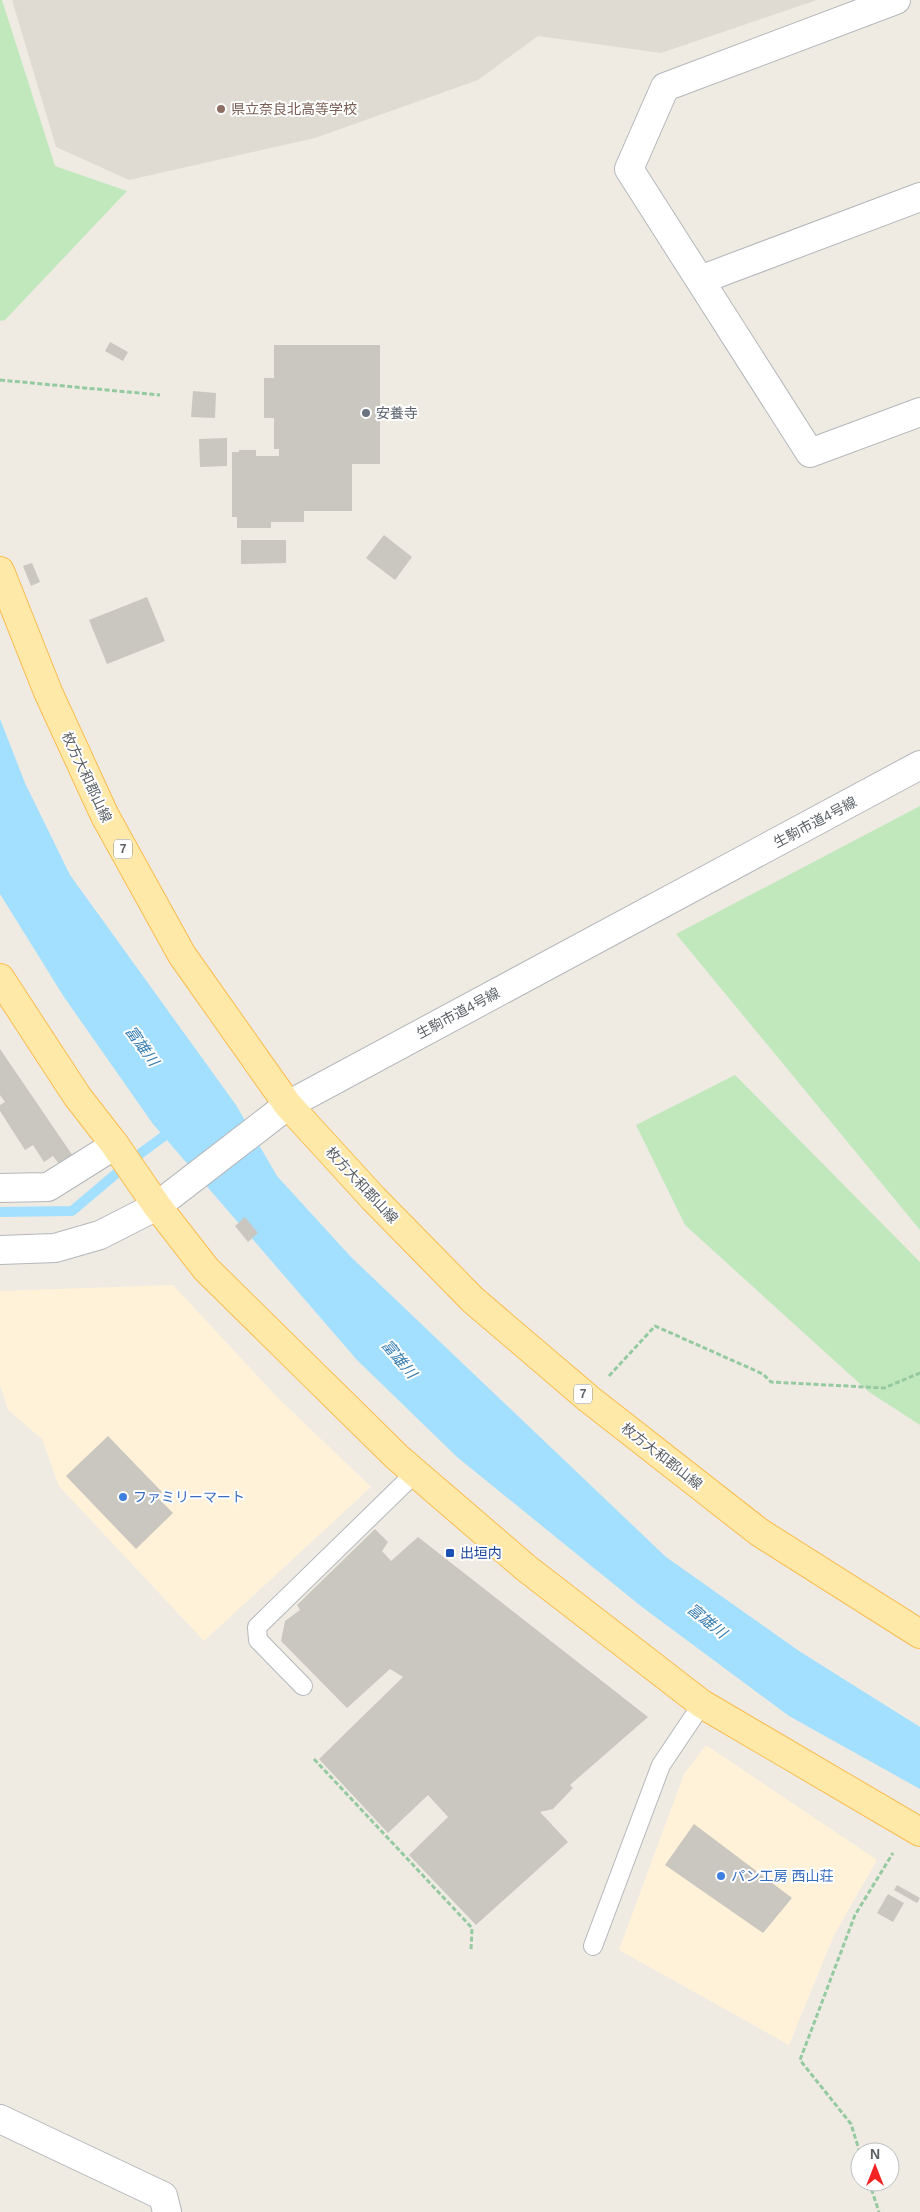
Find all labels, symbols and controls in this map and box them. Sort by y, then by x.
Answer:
place label: 県立奈良北高等学校 [231,101,357,117]
marker: 県立奈良北高等学校 [215,103,227,115]
place label: 安養寺 [376,405,418,421]
marker: 安養寺 [360,407,372,419]
street label: 枚方大和郡山線 [59,729,115,825]
street label: 生駒市道4号線 [771,793,859,851]
road number: 7 [114,840,132,859]
street label: 生駒市道4号線 [414,984,502,1042]
water label: 富雄川 [122,1023,164,1071]
street label: 枚方大和郡山線 [323,1144,401,1226]
water label: 富雄川 [378,1336,422,1383]
road number: 7 [574,1385,592,1404]
street label: 枚方大和郡山線 [618,1420,706,1492]
place label: ファミリーマート [133,1489,245,1505]
marker: ファミリーマート [117,1491,129,1503]
place label: 出垣内 [460,1545,502,1561]
marker: 出垣内 [444,1547,456,1559]
water label: 富雄川 [684,1600,732,1643]
place label: パン工房 西山荘 [731,1868,834,1884]
marker: パン工房 西山荘 [715,1870,727,1882]
north arrow [850,2142,900,2192]
text: N [870,2146,880,2162]

